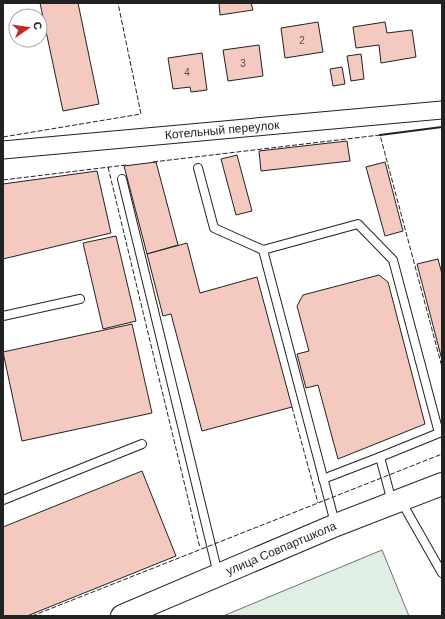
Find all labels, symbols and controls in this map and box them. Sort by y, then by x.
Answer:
north arrow [8,8,48,48]
text: С [31,21,44,31]
house number: 2 [299,35,305,46]
house number: 3 [240,58,246,69]
house number: 4 [184,67,190,78]
street label: Котельный переулок [164,118,281,142]
street label: улица Совпартшкола [224,519,339,578]

